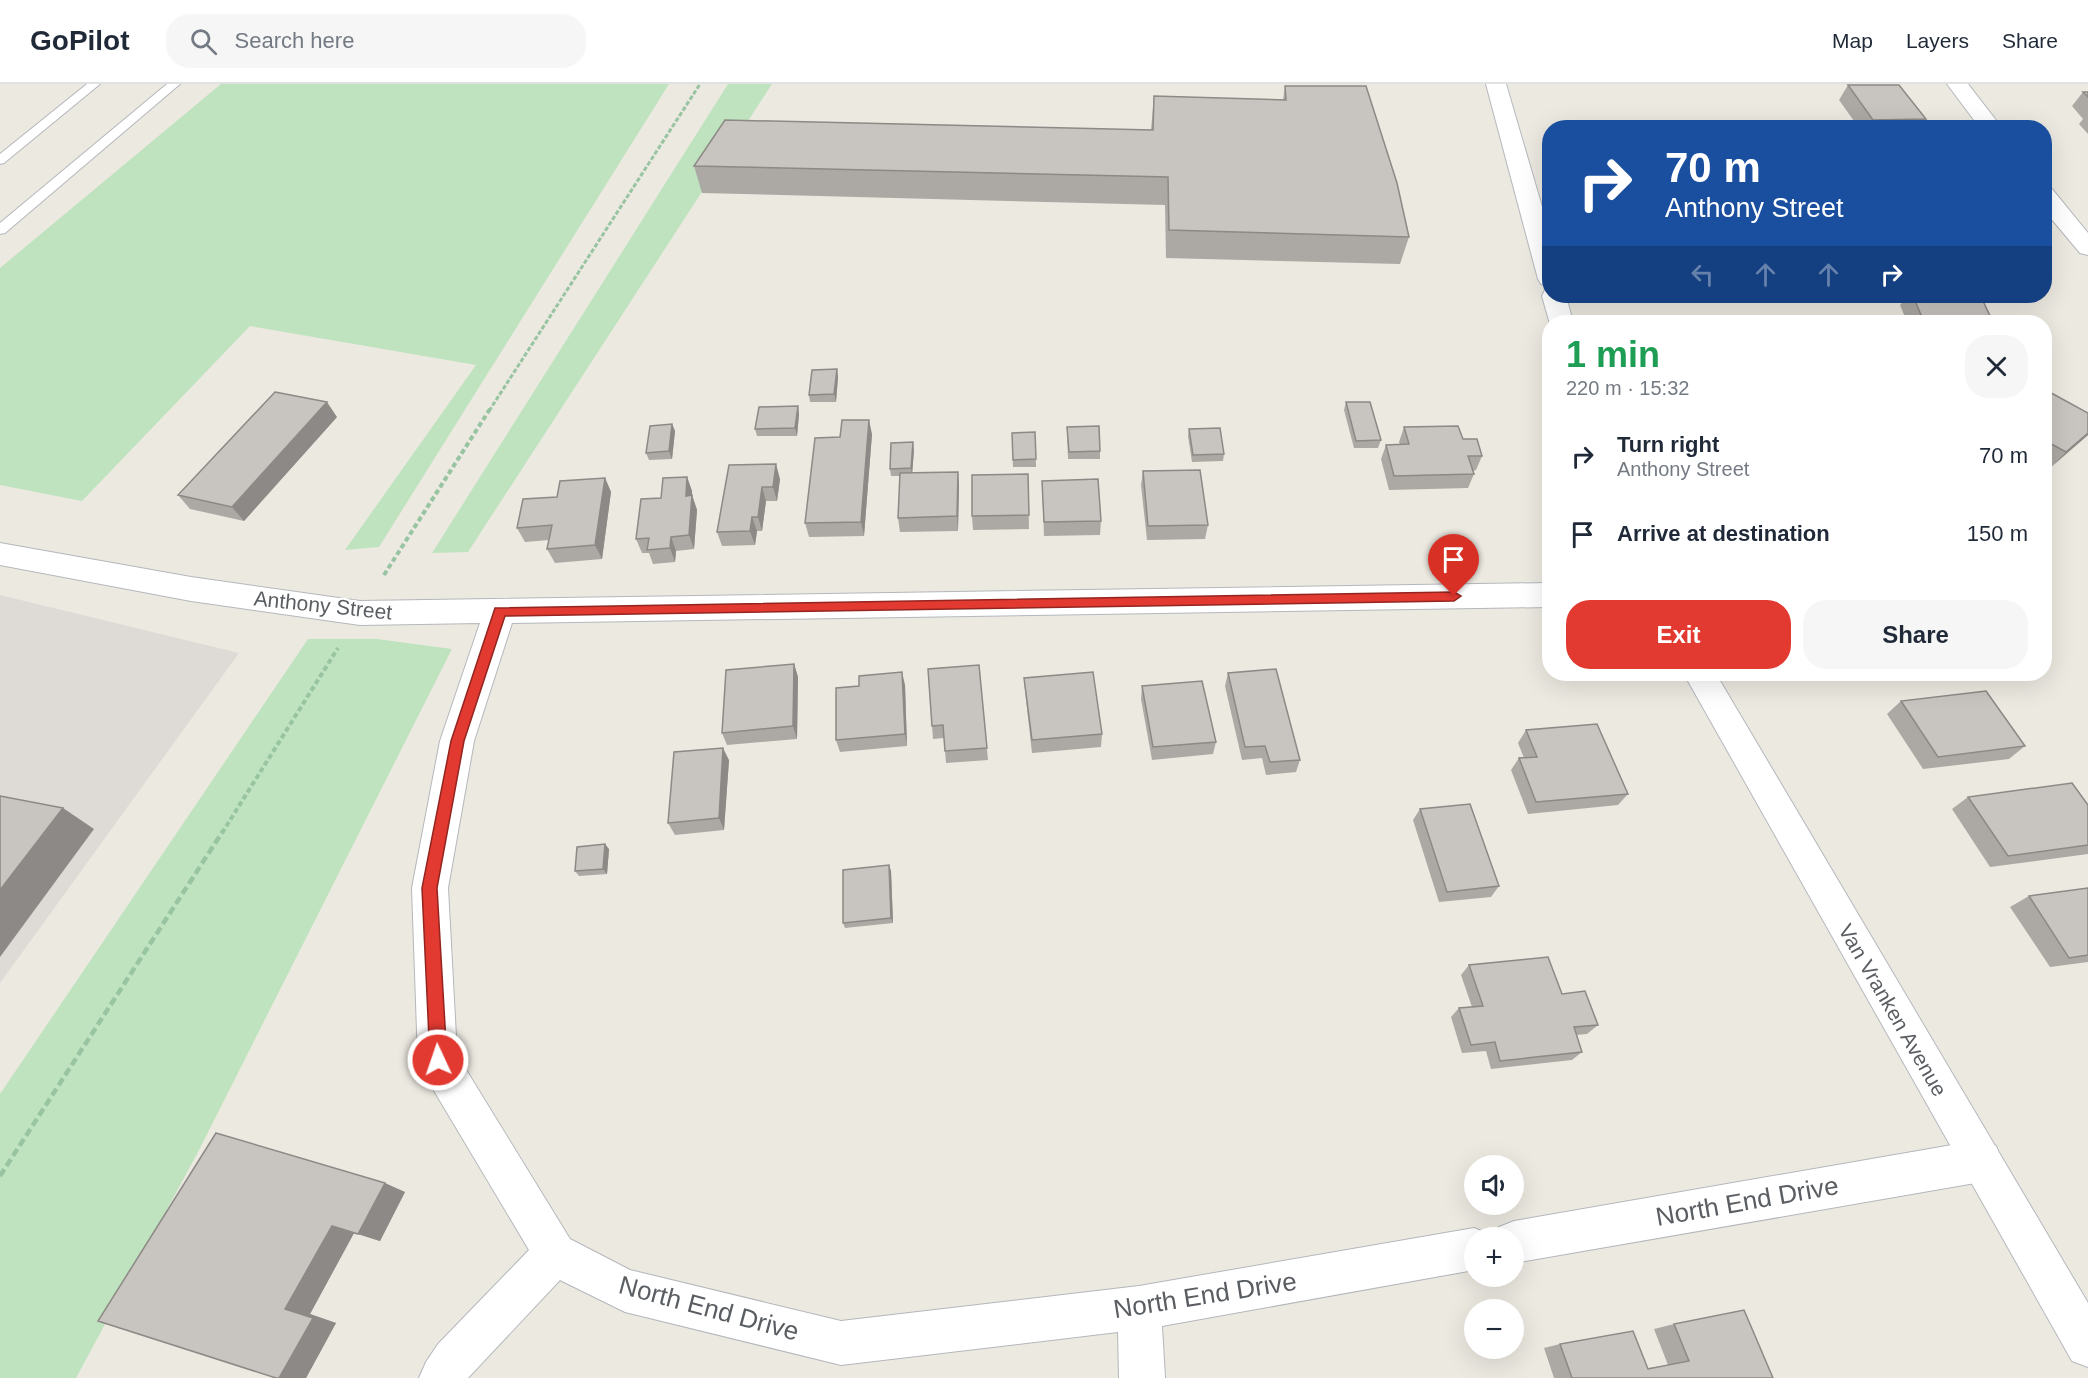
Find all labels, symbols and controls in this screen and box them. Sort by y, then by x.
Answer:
search box [166,14,586,68]
text: GoPilot [30,25,130,56]
icon: search [187,25,220,58]
text: Search here [235,28,354,53]
text: Map [1832,29,1873,52]
text: Layers [1906,29,1969,52]
text: Share [2002,29,2058,52]
icon: right [1566,144,1644,222]
text: 70 m [1665,144,1761,191]
text: Anthony Street [1665,193,1844,223]
icon: left [1686,258,1719,291]
icon: ahead [1749,258,1782,291]
icon: ahead [1812,258,1845,291]
icon: right [1875,258,1908,291]
text: 1 min [1566,334,1660,375]
button: close [1965,335,2028,398]
text: 220 m · 15:32 [1566,377,1689,399]
text: Turn right [1617,432,1719,457]
icon: right [1566,440,1599,473]
text: 70 m [1979,443,2028,468]
text: Anthony Street [1617,458,1749,480]
icon: arrive [1566,518,1599,551]
text: Arrive at destination [1617,521,1830,546]
text: 150 m [1967,521,2028,546]
pin [1428,534,1479,596]
icon: arrive [1437,543,1470,576]
street label: Anthony Street [253,586,393,624]
button: Exit [1566,600,1791,669]
button: Share [1803,600,2028,669]
street label: Van Vranken Avenue [1834,920,1952,1100]
position arrow [406,1028,470,1092]
map controls [1464,1155,1524,1359]
button: sound [1464,1155,1524,1215]
street label: North End Drive [1653,1170,1841,1232]
button: + [1464,1227,1524,1287]
street label: North End Drive [1111,1266,1299,1324]
street label: North End Drive [616,1270,802,1346]
button: − [1464,1299,1524,1359]

